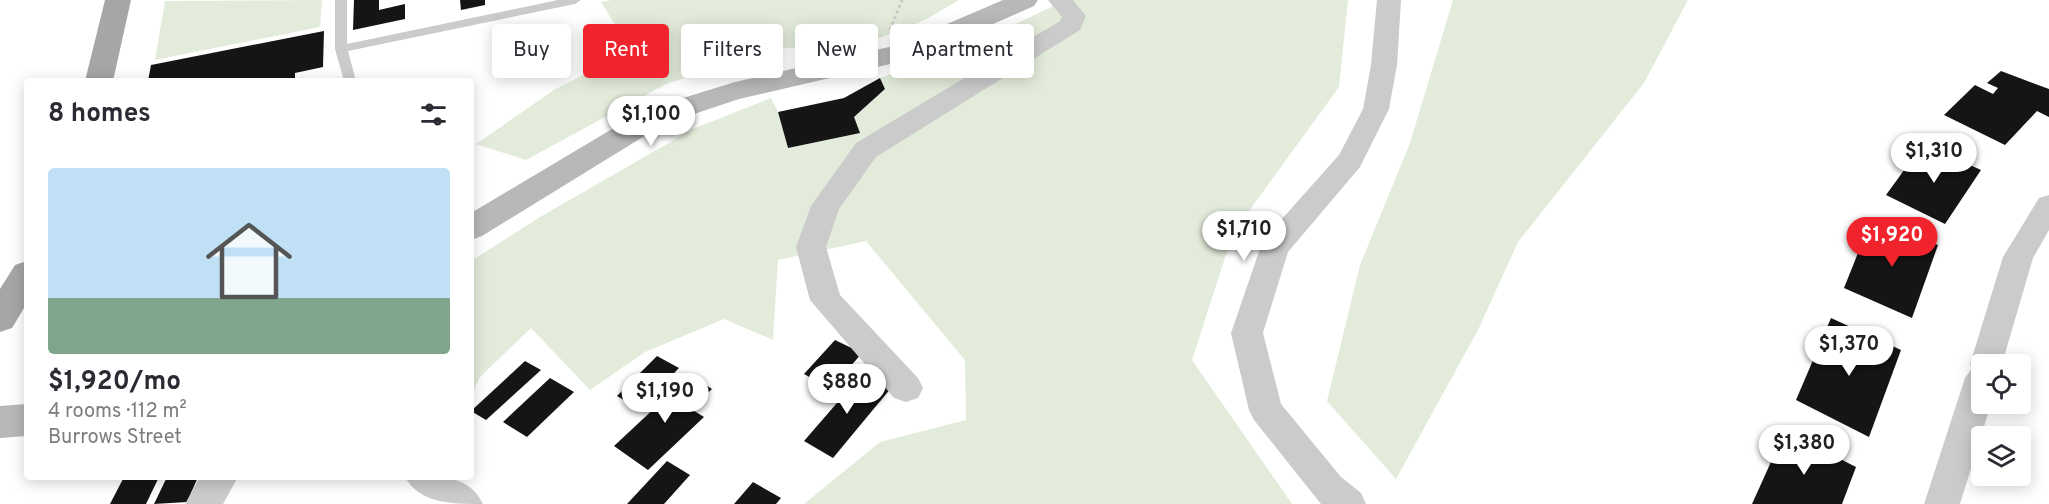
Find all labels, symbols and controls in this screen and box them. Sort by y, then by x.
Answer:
chip: Buy [492,24,571,78]
chip: Rent [583,24,669,78]
chip: Filters [681,24,783,78]
chip: New [795,24,878,78]
chip: Apartment [890,24,1034,78]
pin: $1,100 [602,96,700,147]
text: 8 homes [48,98,151,131]
icon: filters [417,98,450,131]
text: $1,100 [621,102,681,128]
pin: $1,310 [1885,133,1983,184]
text: $1,310 [1905,139,1963,165]
icon: home [195,207,303,315]
pin: $1,710 [1195,211,1293,262]
text: $1,710 [1216,217,1272,243]
pin: $1,920 [1843,217,1941,268]
text: $1,920 [1861,223,1923,249]
pin: $1,370 [1800,326,1898,377]
text: $1,370 [1819,332,1879,358]
map controls [1971,354,2031,486]
button: locate [1971,354,2031,414]
pin: $880 [811,364,883,415]
text: $1,920/mo [48,366,181,399]
text: $880 [822,370,872,396]
pin: $1,190 [616,373,714,424]
text: $1,190 [636,379,694,405]
text: 4 rooms · 112 m² [48,399,187,425]
text: Burrows Street [48,425,182,451]
pin: $1,380 [1755,425,1853,476]
button: layers [1971,426,2031,486]
text: $1,380 [1773,431,1835,457]

